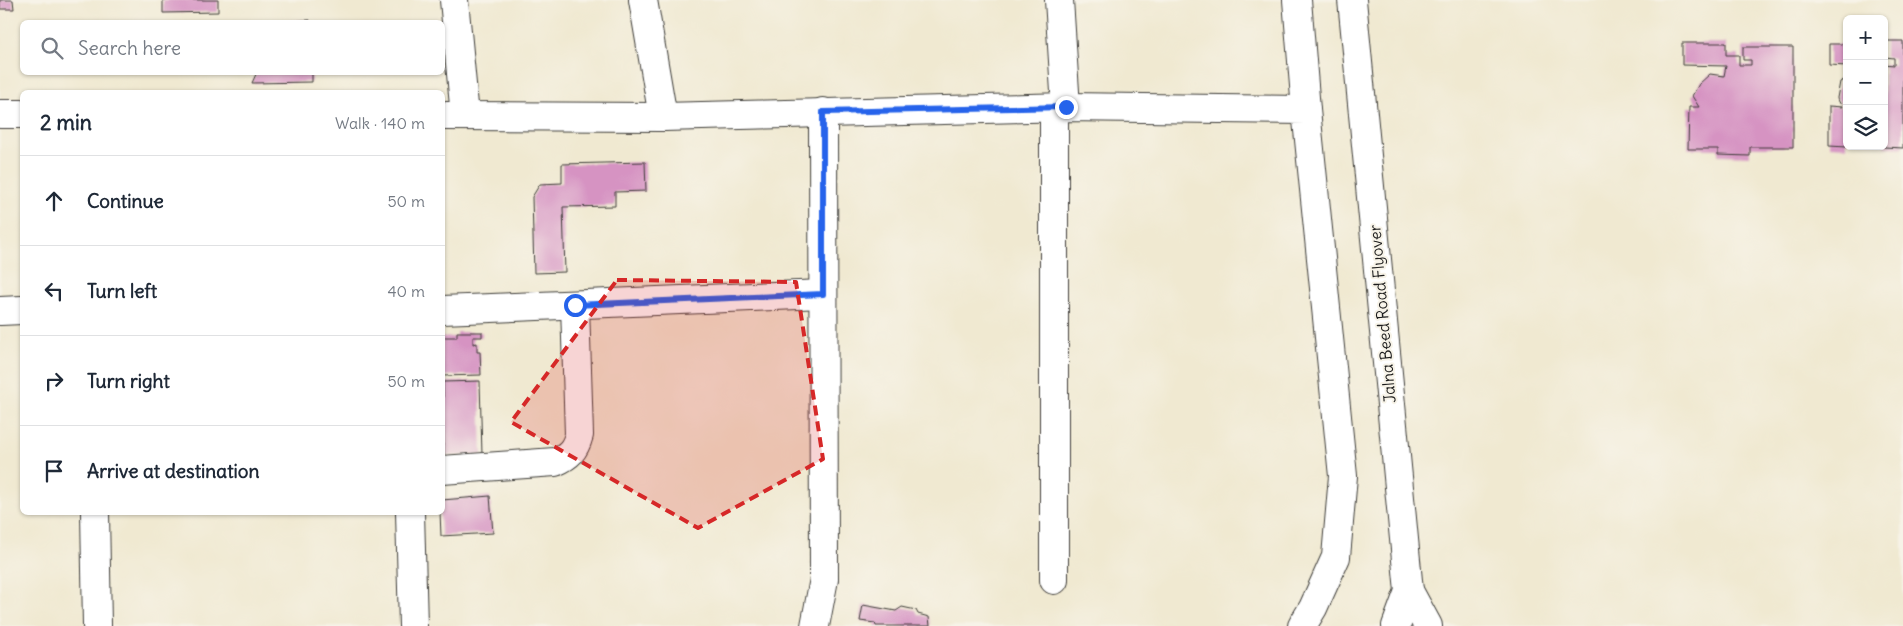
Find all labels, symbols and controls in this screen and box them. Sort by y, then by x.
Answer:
map controls [1843,15,1888,150]
button: + [1843,15,1888,60]
search box [20,20,445,75]
icon: search [38,34,66,62]
text: Search here [78,36,181,60]
button: − [1843,60,1888,105]
route end [1055,96,1078,119]
button: layers [1843,105,1888,150]
text: 2 min [40,109,92,136]
text: Walk · 140 m [335,113,425,133]
icon: ahead [40,187,68,215]
text: Continue [87,189,164,213]
text: 50 m [387,191,425,211]
street label: Jalna Beed Road Flyover [1364,224,1400,404]
icon: left [40,277,68,305]
text: Turn left [87,279,157,303]
text: 40 m [387,281,425,301]
route start [564,294,587,317]
icon: right [40,367,68,395]
text: Turn right [87,369,170,393]
text: 50 m [387,371,425,391]
icon: arrive [40,457,68,485]
text: Arrive at destination [87,459,260,483]

